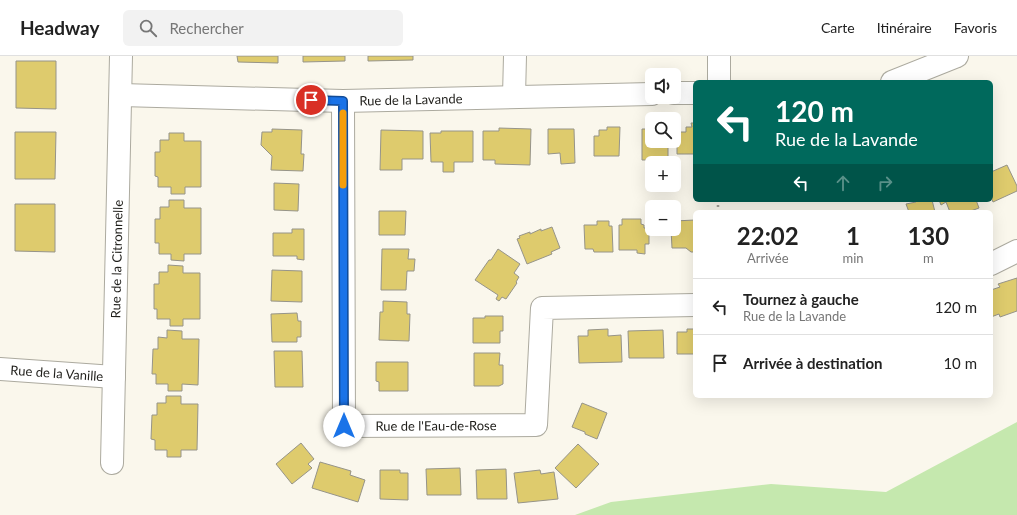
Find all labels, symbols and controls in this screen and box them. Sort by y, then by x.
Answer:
search box [123,10,403,46]
text: Headway [20,16,99,39]
icon: search [137,17,159,39]
text: Rechercher [169,19,244,37]
text: Carte [821,19,855,36]
text: Itinéraire [877,19,932,36]
text: Favoris [954,19,997,36]
map controls [645,68,681,236]
button: sound [645,68,681,104]
pin [294,83,328,117]
icon: arrive [300,89,322,111]
street label: Rue de la Lavande [359,90,463,109]
text: 120 m [775,94,854,128]
icon: left [709,96,761,148]
button: search [645,112,681,148]
text: Rue de la Lavande [775,128,918,150]
button: + [645,156,681,192]
icon: left [790,172,812,194]
icon: ahead [832,172,854,194]
icon: right [874,172,896,194]
street label: Rue de la Citronnelle [107,200,126,318]
button: − [645,200,681,236]
text: 22:02 [737,221,799,250]
text: 1 [846,221,860,250]
text: 130 [907,221,949,250]
text: Arrivée [747,250,789,266]
text: min [843,250,864,266]
text: m [923,250,934,266]
text: Tournez à gauche [743,290,859,308]
icon: left [709,296,731,318]
text: 120 m [935,298,977,316]
text: Rue de la Lavande [743,308,846,324]
icon: arrive [709,352,731,374]
text: Arrivée à destination [743,354,882,372]
text: 10 m [943,354,977,372]
street label: Rue de la Vanille [10,362,104,384]
position arrow [323,405,365,447]
street label: Rue de l'Eau-de-Rose [375,417,497,434]

